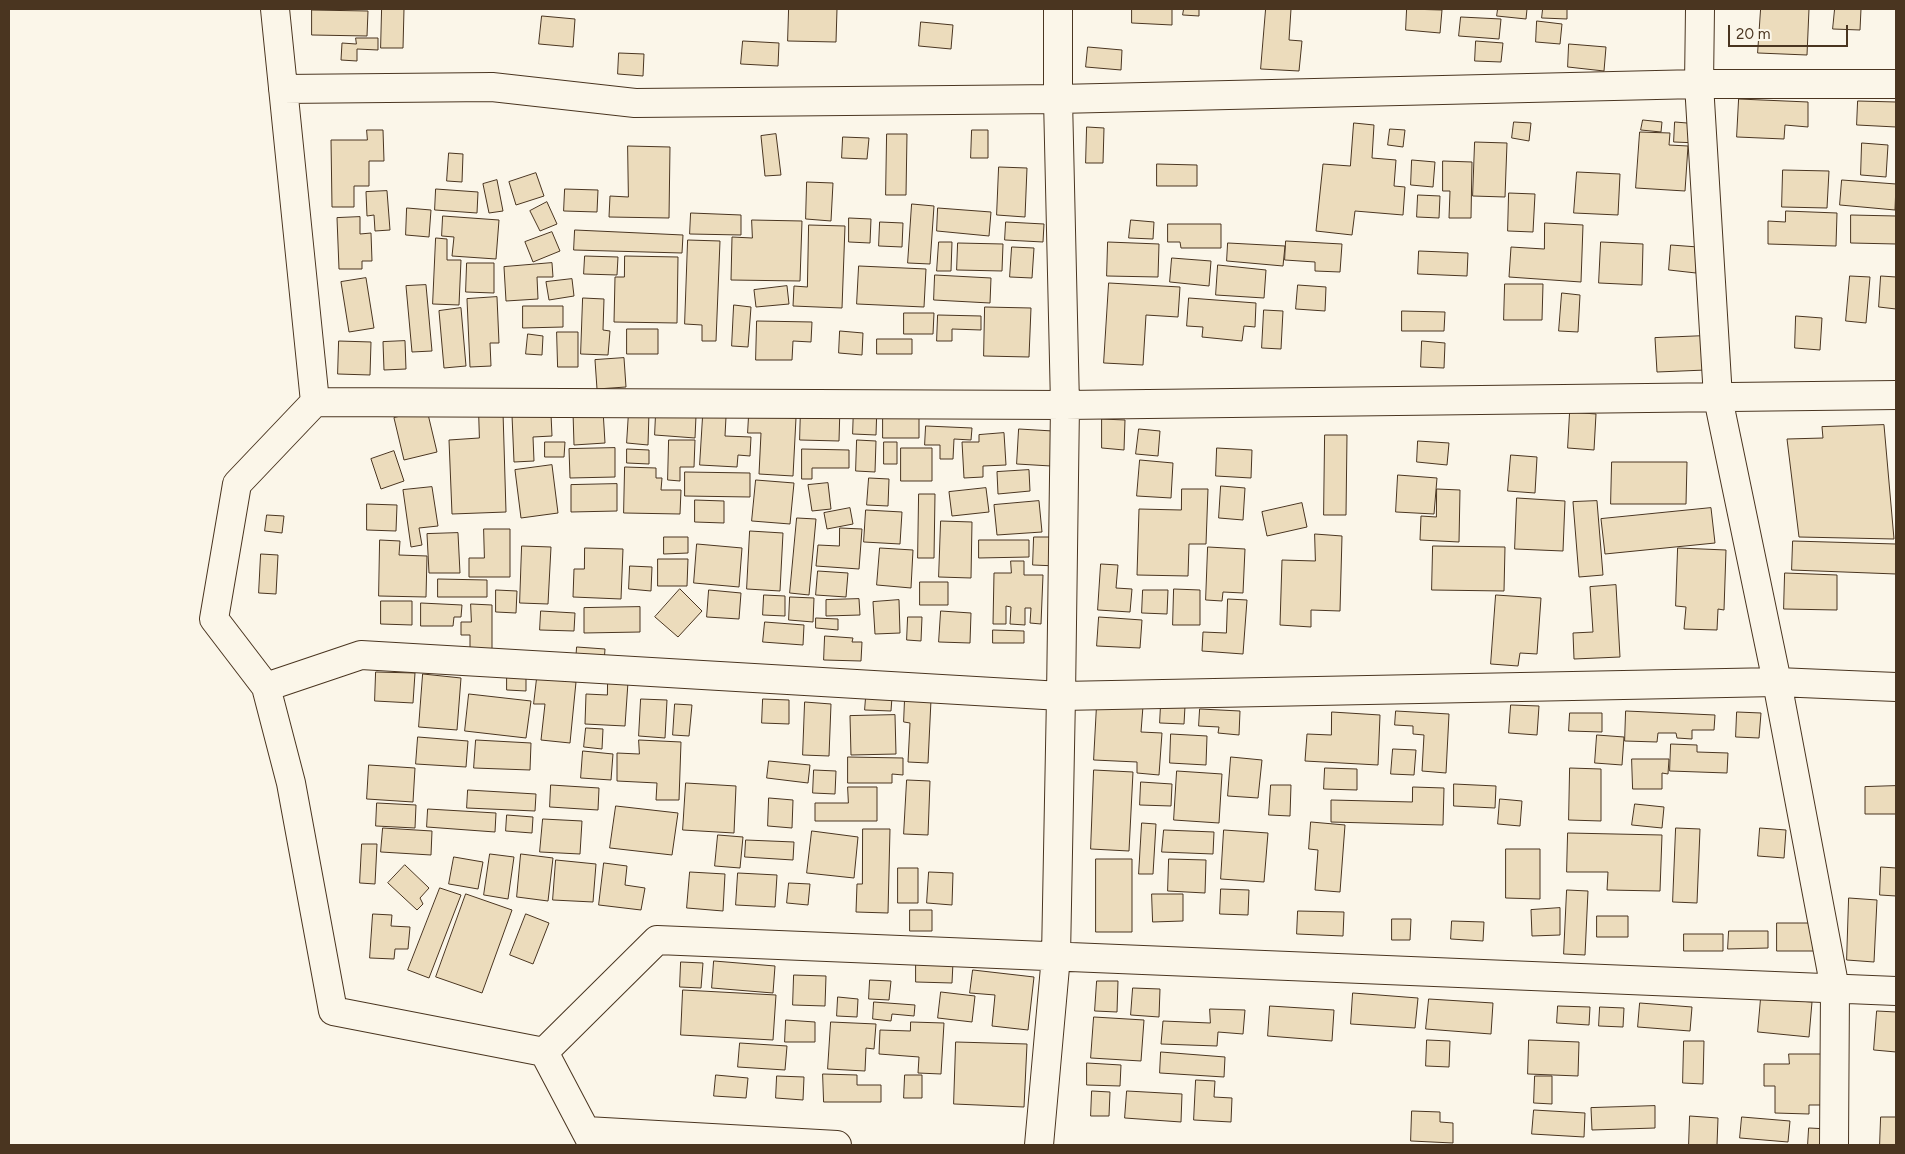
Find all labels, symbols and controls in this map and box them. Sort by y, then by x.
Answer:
scale bar [1730,15,1850,47]
text: 20 m [1736,25,1770,43]

